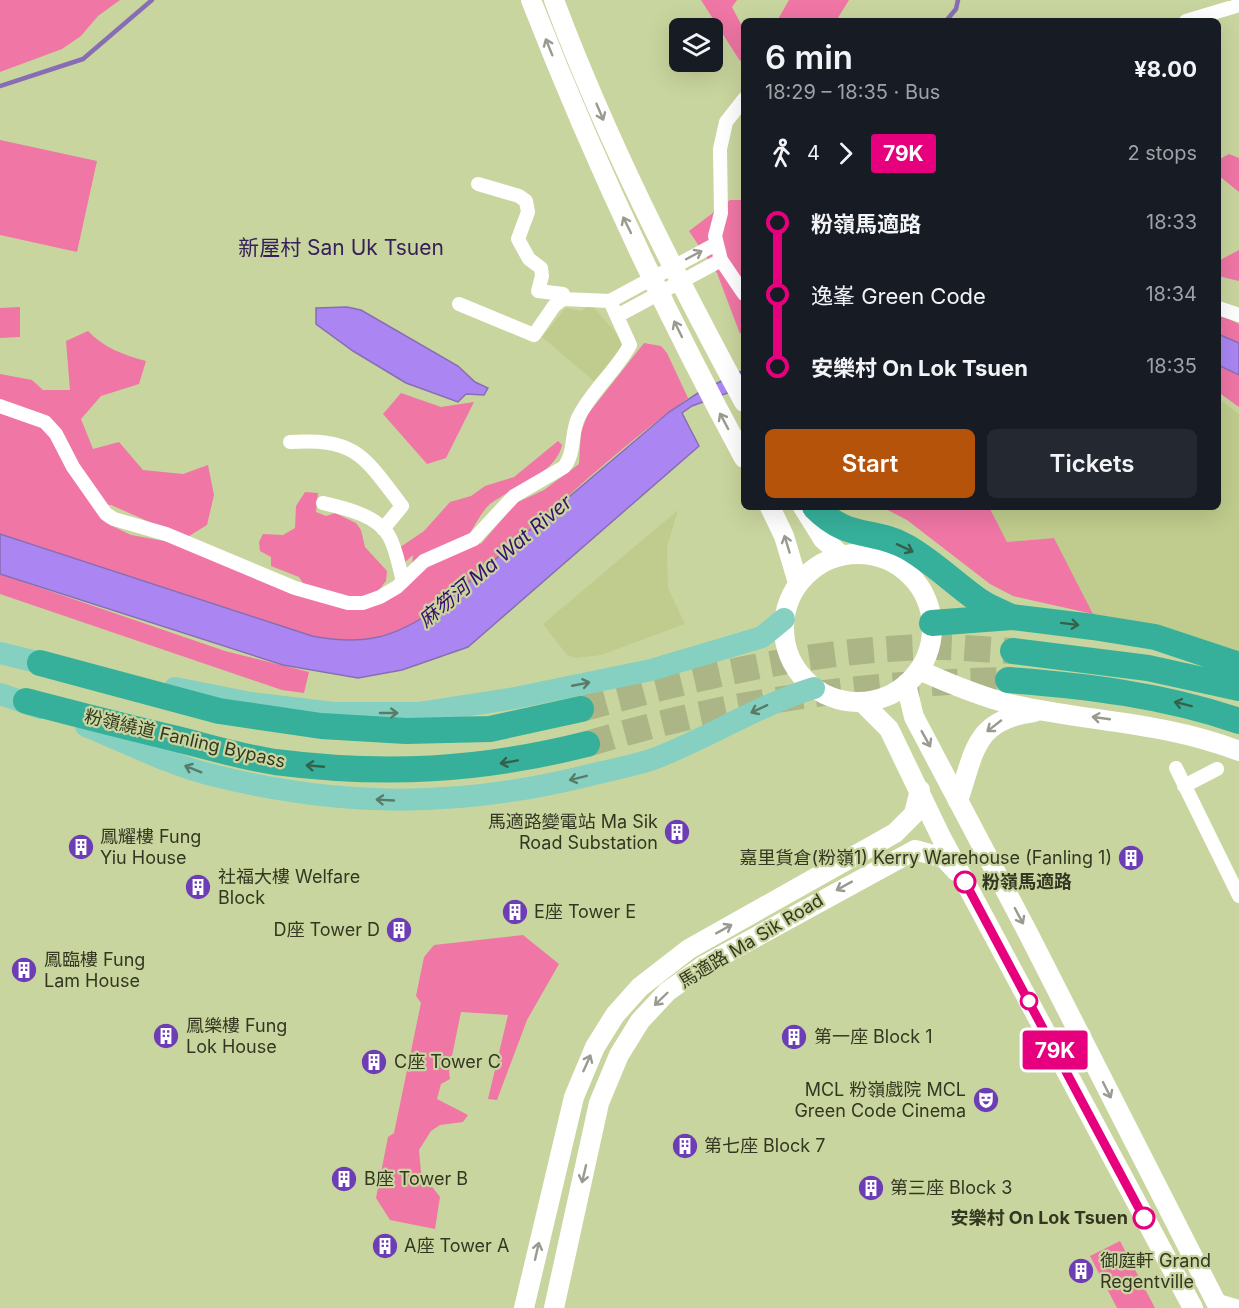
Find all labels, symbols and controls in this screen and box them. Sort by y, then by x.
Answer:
map controls [669,18,723,72]
button: layers [669,18,723,72]
text: 6 min [765,37,853,77]
one-way arrow [543,38,554,56]
text: ¥8.00 [1134,56,1197,82]
text: 18:29 – 18:35 · Bus [765,80,940,104]
one-way arrow [595,103,606,121]
icon: walk [765,137,798,170]
icon: forward [829,137,862,170]
text: 4 [807,141,820,165]
text: 79K [883,141,924,166]
text: 2 stops [1127,141,1197,165]
text: 18:33 [1146,210,1197,234]
text: 粉嶺馬適路 [811,211,921,237]
one-way arrow [621,217,633,235]
district label: 新屋村 San Uk Tsuen [238,235,444,260]
one-way arrow [685,249,702,261]
text: 18:34 [1145,282,1197,306]
text: 逸峯 Green Code [811,283,986,309]
one-way arrow [672,321,684,339]
text: 18:35 [1146,354,1197,378]
text: 安樂村 On Lok Tsuen [811,355,1028,381]
one-way arrow [718,412,729,430]
button: Start [765,429,975,498]
button: Tickets [987,429,1197,498]
water label: 麻笏河 Ma Wat River [414,490,577,632]
one-way arrow [781,535,792,554]
one-way arrow [895,542,913,554]
one-way arrow [1059,619,1079,630]
one-way arrow [571,678,590,689]
one-way arrow [1174,697,1193,709]
one-way arrow [751,703,769,715]
street label: 粉嶺繞道 Fanling Bypass [83,705,288,772]
one-way arrow [378,707,398,719]
one-way arrow [1091,713,1111,724]
one-way arrow [986,720,1002,733]
one-way arrow [921,729,932,747]
one-way arrow [500,756,520,767]
one-way arrow [305,760,325,771]
one-way arrow [185,763,203,774]
one-way arrow [569,773,588,784]
one-way arrow [376,795,396,806]
place label: 馬適路變電站 Ma Sik Road Substation [488,811,658,853]
building icon: 馬適路變電站 Ma Sik Road Substation [662,817,692,847]
place label: 鳳耀樓 Fung Yiu House [100,826,201,868]
building icon: 鳳耀樓 Fung Yiu House [66,832,96,862]
building icon: 嘉里貨倉(粉嶺1) Kerry Warehouse (Fanling 1) [1116,843,1146,873]
place label: 嘉里貨倉(粉嶺1) Kerry Warehouse (Fanling 1) [739,847,1112,868]
place label: 社福大樓 Welfare Block [218,866,360,908]
marker: 粉嶺馬適路 [954,871,976,893]
place label: 粉嶺馬適路 [982,871,1072,892]
building icon: 社福大樓 Welfare Block [183,872,213,902]
one-way arrow [836,881,853,893]
street label: 馬適路 Ma Sik Road [675,889,827,992]
building icon: E座 Tower E [500,897,530,927]
place label: E座 Tower E [534,901,636,922]
one-way arrow [1013,907,1025,924]
building icon: D座 Tower D [384,915,414,945]
place label: D座 Tower D [274,919,380,940]
one-way arrow [715,923,732,935]
place label: 鳳臨樓 Fung Lam House [44,949,145,991]
building icon: 鳳臨樓 Fung Lam House [9,955,39,985]
one-way arrow [653,991,668,1006]
unlabelled marker [1020,992,1038,1010]
place label: 鳳樂樓 Fung Lok House [186,1015,287,1057]
building icon: 鳳樂樓 Fung Lok House [151,1021,181,1051]
building icon: 第一座 Block 1 [779,1022,809,1052]
place label: 第一座 Block 1 [814,1026,933,1047]
line badge: 79K [1020,1030,1090,1070]
text: 79K [1035,1038,1075,1063]
building icon: C座 Tower C [359,1047,389,1077]
place label: C座 Tower C [394,1051,501,1072]
one-way arrow [582,1054,594,1072]
place label: MCL 粉嶺戲院 MCL Green Code Cinema [794,1079,966,1121]
one-way arrow [1101,1081,1113,1098]
theatre icon: MCL 粉嶺戲院 MCL Green Code Cinema [971,1085,1001,1115]
building icon: 第七座 Block 7 [670,1131,700,1161]
place label: 第七座 Block 7 [704,1135,825,1156]
building icon: B座 Tower B [329,1164,359,1194]
one-way arrow [577,1164,589,1183]
place label: B座 Tower B [364,1168,468,1189]
building icon: 第三座 Block 3 [856,1173,886,1203]
place label: 第三座 Block 3 [890,1177,1012,1198]
place label: 安樂村 On Lok Tsuen [951,1207,1128,1228]
marker: 安樂村 On Lok Tsuen [1133,1207,1155,1229]
building icon: A座 Tower A [370,1231,400,1261]
place label: A座 Tower A [404,1235,509,1256]
one-way arrow [532,1242,544,1261]
place label: 御庭軒 Grand Regentville [1100,1250,1211,1292]
building icon: 御庭軒 Grand Regentville [1066,1256,1096,1286]

